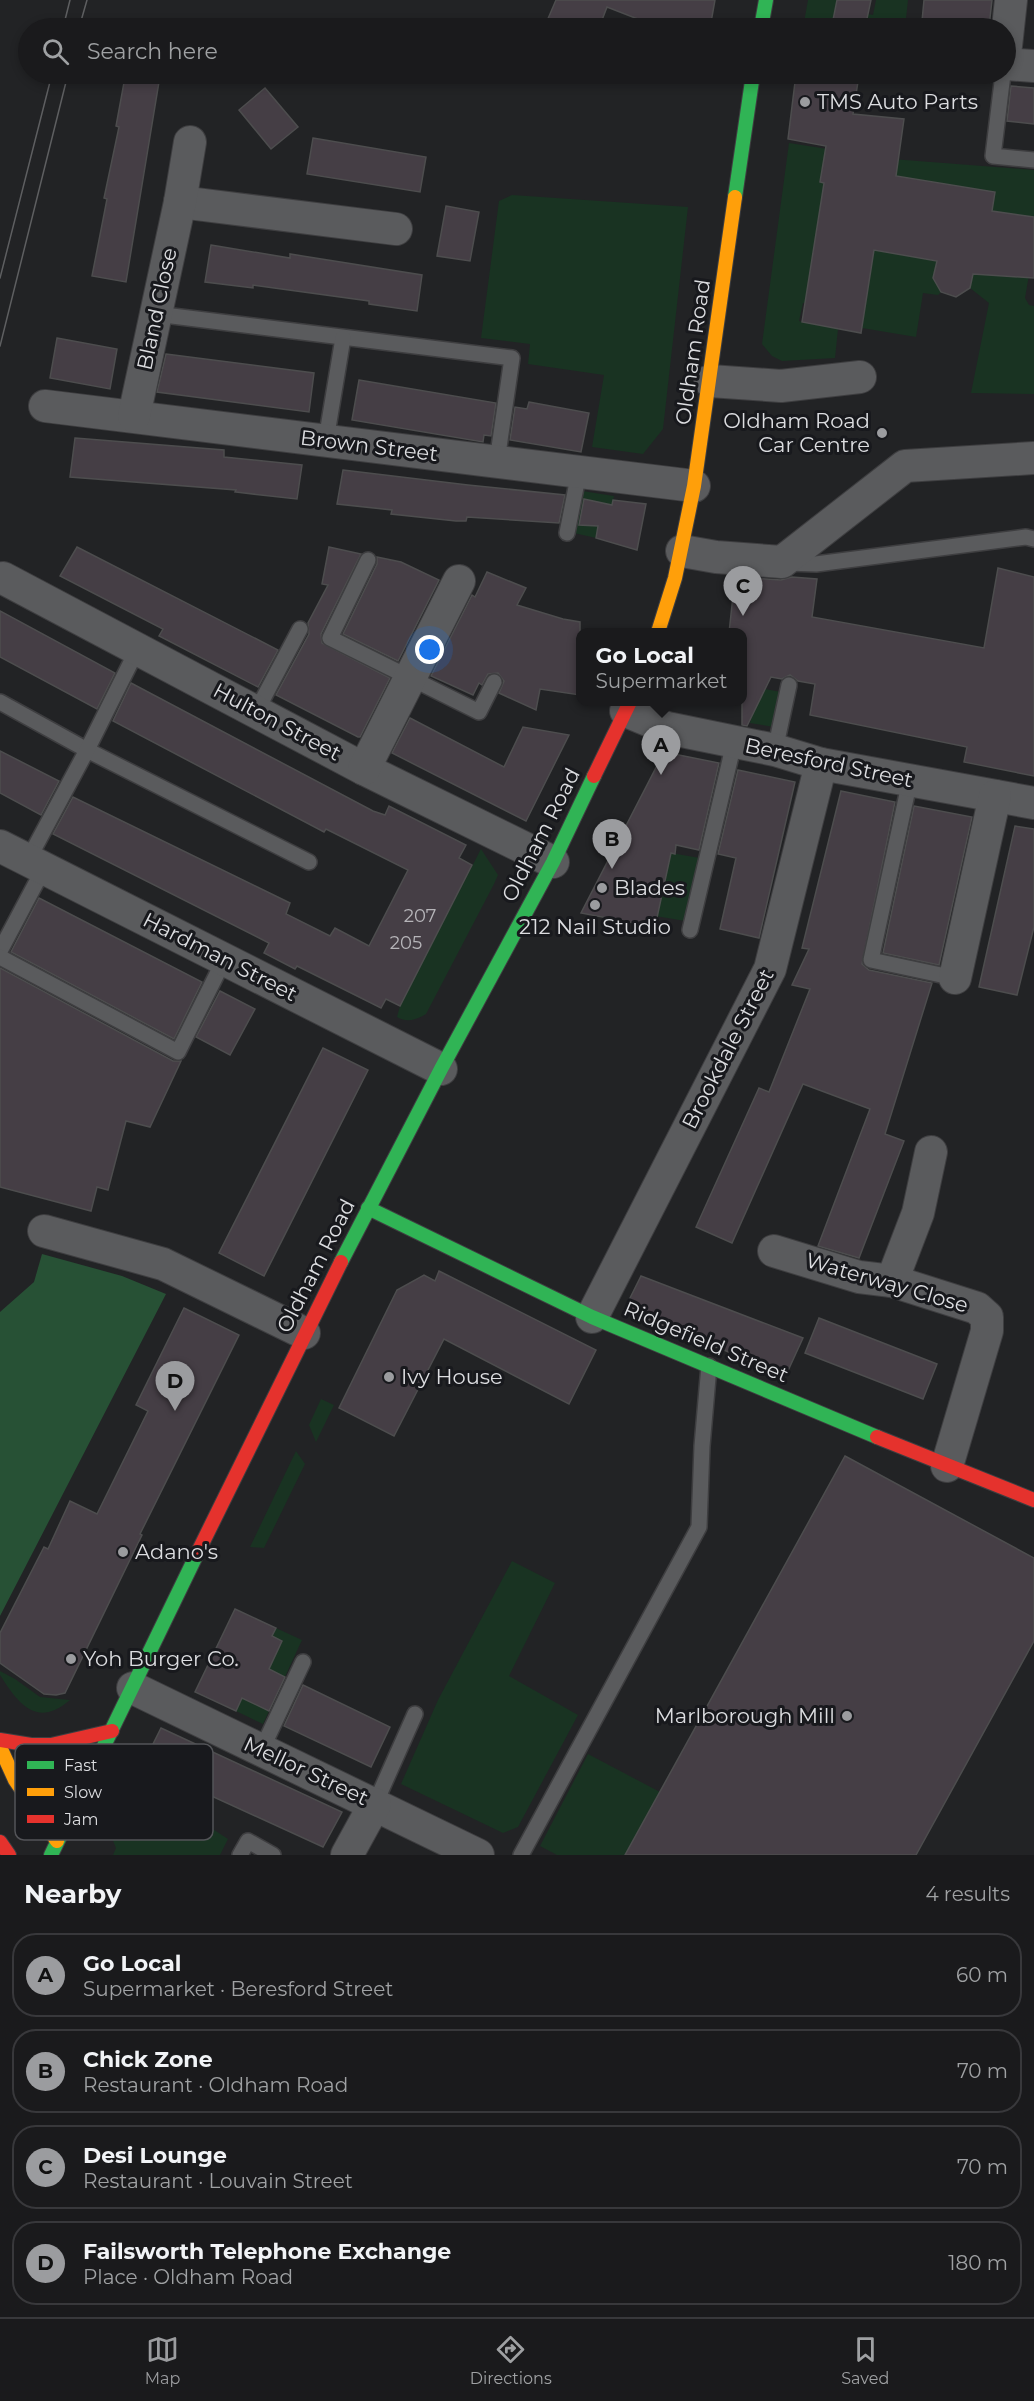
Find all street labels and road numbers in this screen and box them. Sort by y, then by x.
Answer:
street label: Bland Close [131,245,182,372]
street label: Oldham Road [670,278,715,426]
street label: Brown Street [299,425,439,466]
street label: Hulton Street [209,677,345,766]
street label: Beresford Street [743,732,915,793]
street label: Oldham Road [496,764,585,906]
street label: Hardman Street [139,907,302,1006]
street label: Brookdale Street [676,965,779,1133]
street label: Oldham Road [271,1195,360,1337]
street label: Waterway Close [803,1247,971,1318]
street label: Ridgefield Street [620,1296,792,1388]
street label: Mellor Street [240,1731,372,1810]

